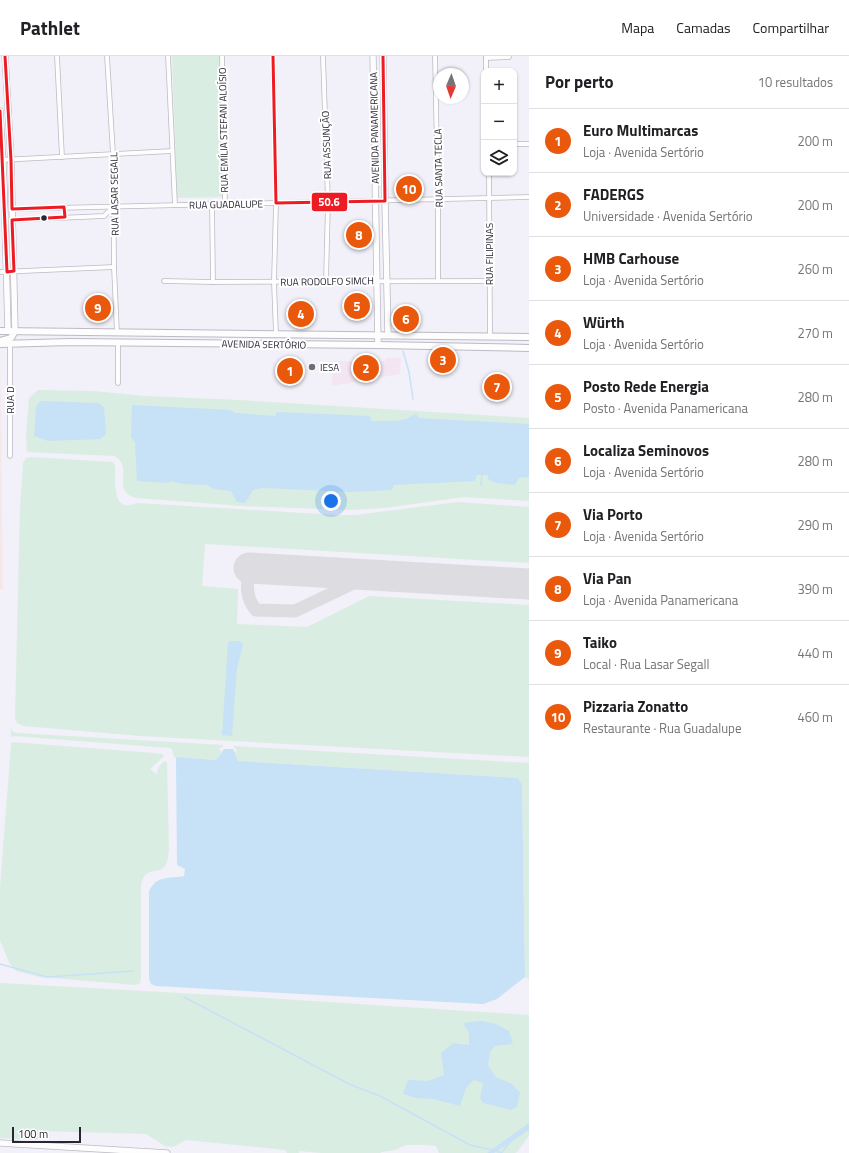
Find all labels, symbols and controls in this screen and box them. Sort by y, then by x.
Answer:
text: Pathlet [20,13,80,42]
text: Mapa [621,17,654,38]
text: Camadas [676,17,731,38]
text: Compartilhar [753,17,829,38]
street label: RUA EMÍLIA STEFANI ALOÍSIO [215,67,232,193]
north arrow [433,68,469,104]
map controls [481,68,517,176]
button: + [481,68,517,104]
text: Por perto [545,69,614,95]
street label: AVENIDA PANAMERICANA [366,72,383,184]
text: 10 resultados [758,72,833,92]
button: − [481,104,517,140]
street label: RUA ASSUNÇÃO [318,110,335,179]
text: Euro Multimarcas [583,119,698,142]
street label: RUA SANTA TECLA [430,129,447,207]
text: 1 [554,131,562,151]
text: 200 m [797,131,833,151]
button: layers [481,140,517,176]
text: Loja · Avenida Sertório [583,142,704,162]
street label: RUA LASAR SEGALL [106,152,123,236]
pin: 10 [396,174,422,204]
text: FADERGS [583,183,644,206]
line badge: 50.6 [311,192,348,212]
text: 50.6 [318,194,340,210]
text: 2 [554,195,562,215]
text: 200 m [797,195,833,215]
street label: RUA GUADALUPE [189,196,264,213]
text: Universidade · Avenida Sertório [583,206,753,226]
unlabelled marker [39,213,49,223]
pin: 8 [346,220,372,250]
street label: RUA FILIPINAS [482,223,497,285]
text: HMB Carhouse [583,247,679,270]
text: 3 [554,259,562,279]
text: 260 m [797,259,833,279]
text: Loja · Avenida Sertório [583,270,704,290]
street label: RUA RODOLFO SIMCH [280,273,374,290]
pin: 5 [344,291,370,321]
pin: 9 [85,293,111,323]
pin: 4 [288,299,314,329]
pin: 6 [393,304,419,334]
text: Würth [583,311,624,334]
text: 4 [554,323,562,343]
text: 270 m [797,323,833,343]
text: Loja · Avenida Sertório [583,334,704,354]
street label: AVENIDA SERTÓRIO [222,336,307,353]
pin: 3 [430,345,456,375]
pin: 2 [353,353,379,383]
pin: 1 [277,356,303,386]
place label: IESA [320,360,339,375]
marker: IESA [307,362,317,372]
pin: 7 [484,372,510,402]
text: Posto Rede Energia [583,375,709,398]
street label: RUA D [3,386,18,414]
text: 5 [554,387,562,407]
text: 280 m [797,387,833,407]
text: Posto · Avenida Panamericana [583,398,748,418]
text: Localiza Seminovos [583,439,709,462]
text: 6 [554,451,562,471]
text: 280 m [797,451,833,471]
text: Loja · Avenida Sertório [583,462,704,482]
your location [321,491,341,511]
text: Via Porto [583,503,643,526]
text: 7 [554,515,562,535]
text: 290 m [797,515,833,535]
text: Loja · Avenida Sertório [583,526,704,546]
text: Via Pan [583,567,632,590]
text: 8 [554,579,562,599]
text: 390 m [797,579,833,599]
text: Loja · Avenida Panamericana [583,590,738,610]
text: Taiko [583,631,617,654]
text: 9 [554,643,562,663]
text: 440 m [797,643,833,663]
text: Local · Rua Lasar Segall [583,654,709,674]
text: Pizzaria Zonatto [583,695,688,718]
text: 10 [551,707,565,727]
text: 460 m [797,707,833,727]
text: Restaurante · Rua Guadalupe [583,718,741,738]
scale bar [12,1125,81,1144]
text: 100 m [18,1126,48,1142]

